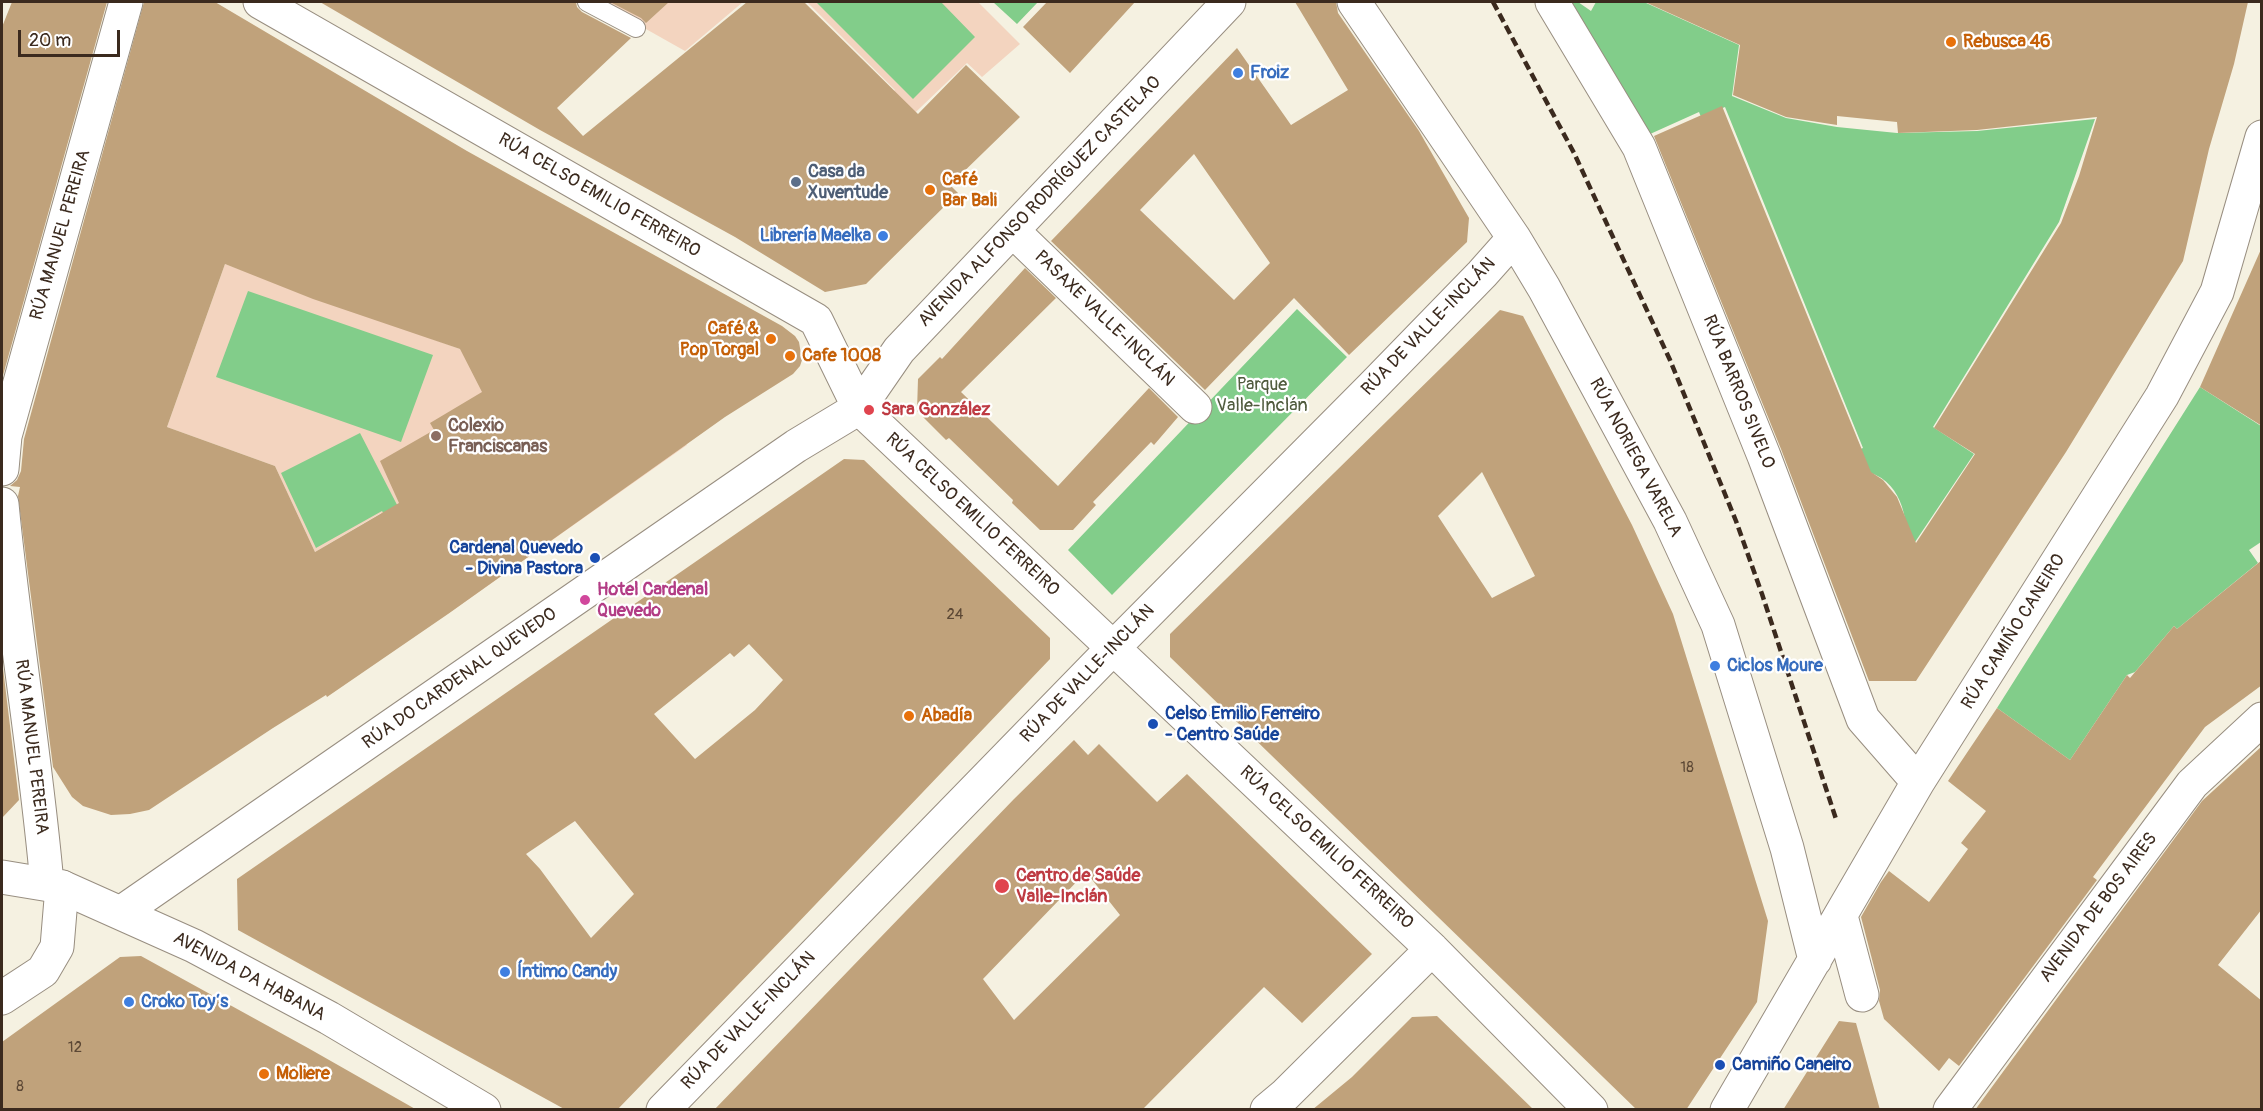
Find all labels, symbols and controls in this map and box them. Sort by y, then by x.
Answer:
scale bar [21,18,123,56]
text: 20 m [29,29,71,52]
place label: Rebusca 46 [1963,31,2051,53]
marker: Rebusca 46 [1944,35,1958,49]
place label: Froiz [1250,62,1289,84]
marker: Froiz [1231,66,1245,80]
street label: AVENIDA ALFONSO RODRÍGUEZ CASTELAO [914,72,1166,332]
street label: RÚA CELSO EMILIO FERREIRO [494,129,704,263]
street label: RÚA MANUEL PEREIRA [26,147,96,323]
place label: Casa da Xuventude [808,161,888,204]
place label: Café Bar Bali [942,169,997,212]
marker: Casa da Xuventude [789,175,803,189]
marker: Café Bar Bali [923,183,937,197]
place label: Librería Maelka [760,225,871,247]
marker: Librería Maelka [876,229,890,243]
street label: PASAXE VALLE-INCLÁN [1029,246,1179,392]
street label: RÚA DE VALLE-INCLÁN [1357,253,1501,401]
street label: RÚA BARROS SIVELO [1697,312,1779,472]
place label: Café & Pop Torgal [680,318,759,360]
marker: Café & Pop Torgal [764,332,778,346]
place label: Cafe 1008 [802,345,881,367]
marker: Cafe 1008 [783,349,797,363]
park label: Parque Valle-Inclán [1216,374,1308,416]
street label: RÚA NORIEGA VARELA [1584,375,1686,541]
place label: Sara González [881,399,990,421]
marker: Sara González [862,403,876,417]
place label: Colexio Franciscanas [448,415,547,458]
marker: Colexio Franciscanas [429,429,443,443]
street label: RÚA CELSO EMILIO FERREIRO [881,429,1063,601]
place label: Cardenal Quevedo - Divina Pastora [449,537,583,580]
marker: Cardenal Quevedo - Divina Pastora [588,551,602,565]
street label: RÚA CAMIÑO CANEIRO [1958,551,2070,713]
place label: Hotel Cardenal Quevedo [597,579,708,622]
marker: Hotel Cardenal Quevedo [578,593,592,607]
street label: RÚA DE VALLE-INCLÁN [1016,600,1160,748]
street label: RÚA DO CARDENAL QUEVEDO [359,604,561,754]
house number: 24 [946,606,964,624]
place label: Ciclos Moure [1727,655,1823,677]
street label: RÚA MANUEL PEREIRA [10,658,52,836]
marker: Ciclos Moure [1708,659,1722,673]
place label: Celso Emilio Ferreiro - Centro Saúde [1165,703,1320,746]
place label: Abadía [921,705,972,727]
marker: Abadía [902,709,916,723]
marker: Celso Emilio Ferreiro - Centro Saúde [1146,717,1160,731]
house number: 18 [1680,759,1694,777]
street label: RÚA CELSO EMILIO FERREIRO [1235,762,1417,934]
street label: AVENIDA DE BOS AIRES [2036,829,2162,987]
place label: Centro de Saúde Valle-Inclán [1016,865,1140,908]
marker: Centro de Saúde Valle-Inclán [993,877,1011,895]
street label: AVENIDA DA HABANA [169,928,329,1026]
street label: RÚA DE VALLE-INCLÁN [677,947,821,1095]
place label: Íntimo Candy [517,961,617,983]
marker: Íntimo Candy [498,965,512,979]
place label: Croko Toy‘s [141,991,228,1013]
marker: Croko Toy‘s [122,995,136,1009]
house number: 12 [68,1039,82,1057]
place label: Camiño Caneiro [1732,1054,1852,1076]
marker: Camiño Caneiro [1713,1058,1727,1072]
place label: Moliere [276,1063,330,1085]
marker: Moliere [257,1067,271,1081]
house number: 8 [16,1078,24,1096]

